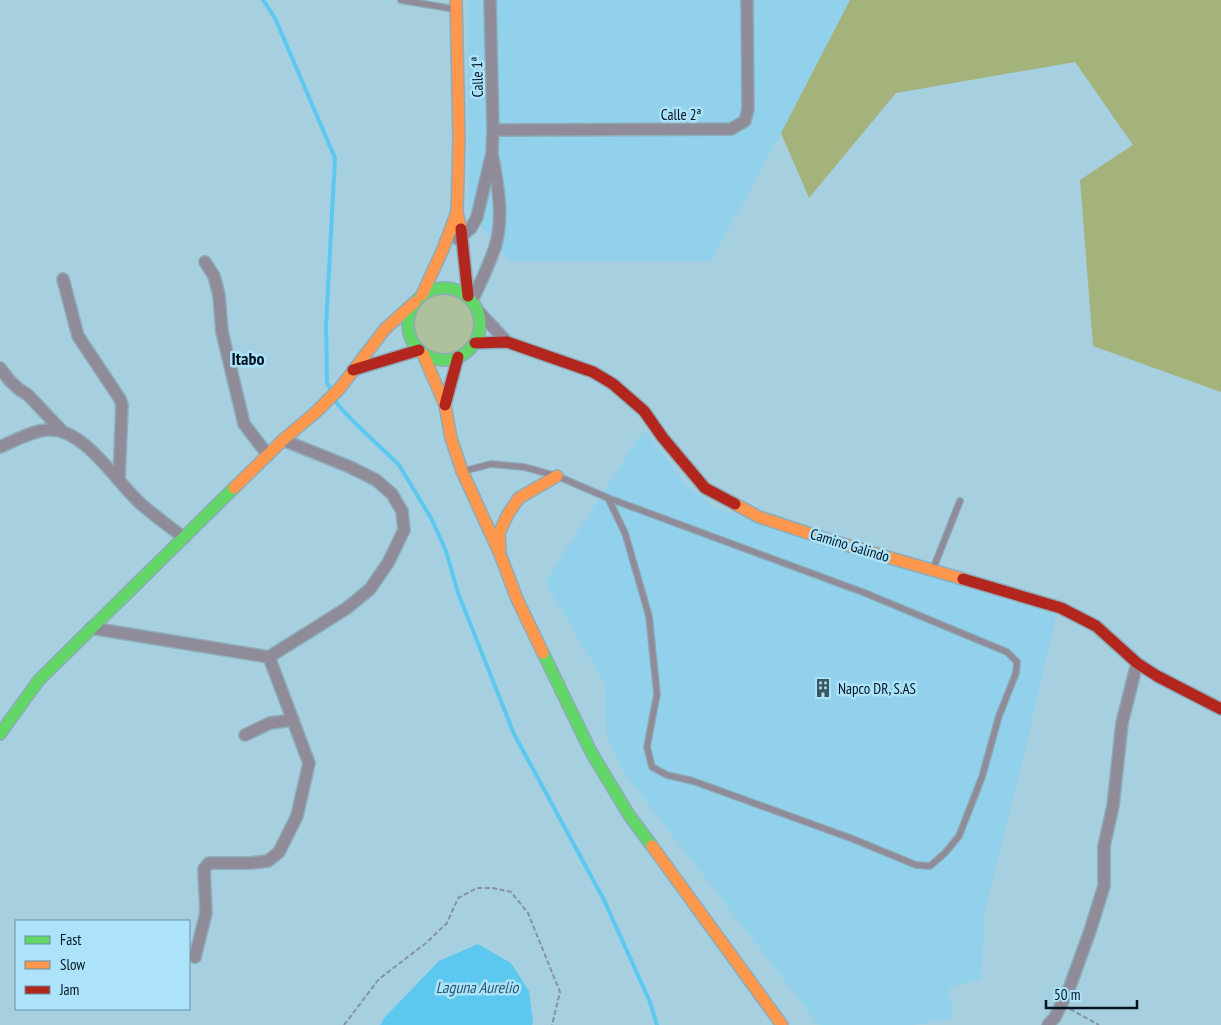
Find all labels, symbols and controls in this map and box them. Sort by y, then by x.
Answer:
street label: Calle 1ª [467,56,487,97]
street label: Calle 2ª [661,105,702,124]
district label: Itabo [232,347,264,370]
street label: Camino Galindo [808,524,892,566]
building icon: Napco DR, S.AS [812,677,834,699]
place label: Napco DR, S.AS [838,679,916,698]
legend [15,920,190,1010]
text: Fast [60,930,81,949]
text: Slow [60,955,85,974]
water label: Laguna Aurelio [436,977,519,997]
scale bar [1046,978,1137,1010]
text: Jam [59,980,79,999]
text: 50 m [1054,985,1080,1004]

